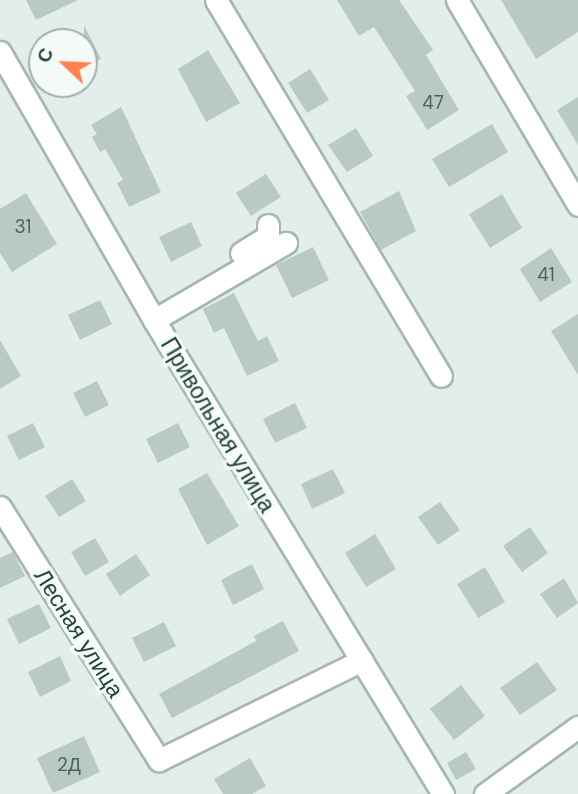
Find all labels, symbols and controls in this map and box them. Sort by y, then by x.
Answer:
north arrow [28,28,98,98]
text: С [31,44,59,67]
house number: 47 [422,92,444,114]
house number: 31 [15,216,31,238]
house number: 41 [537,264,555,286]
street label: Привольная улица [155,333,281,517]
street label: Лесная улица [28,563,130,703]
house number: 2Д [57,754,81,776]

